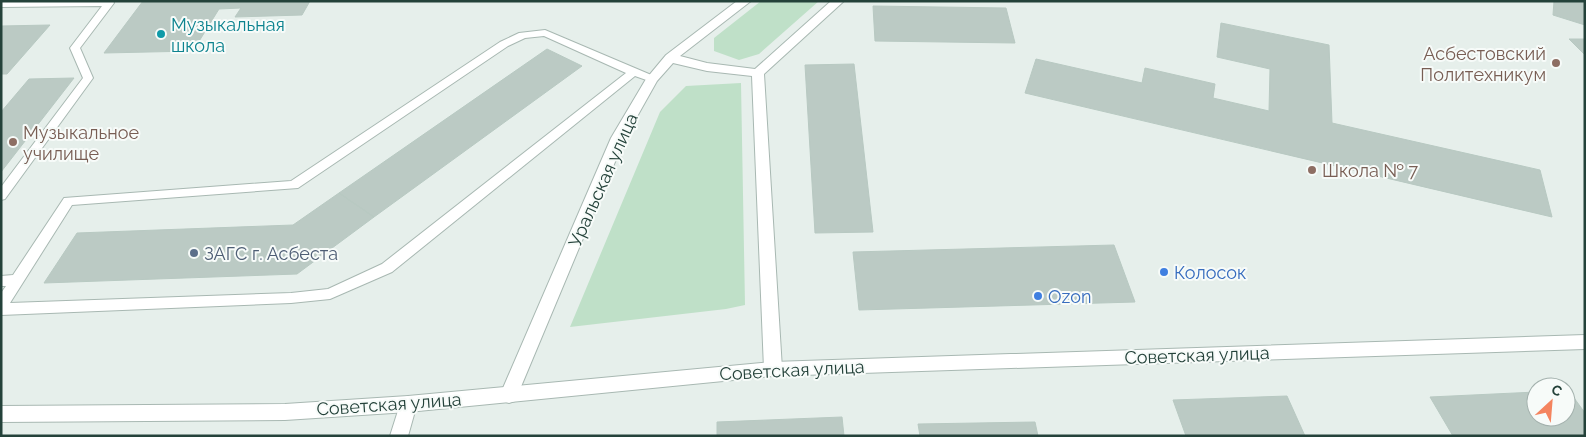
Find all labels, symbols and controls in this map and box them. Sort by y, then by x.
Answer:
place label: Музыкальная школа [171,14,285,56]
marker: Музыкальная школа [155,28,167,40]
place label: Асбестовский Политехникум [1420,43,1546,85]
marker: Асбестовский Политехникум [1550,57,1562,69]
street label: Уральская улица [564,110,642,250]
place label: Музыкальное училище [23,122,139,164]
marker: Музыкальное училище [7,136,19,148]
place label: Школа № 7 [1322,160,1418,181]
marker: Школа № 7 [1306,164,1318,176]
place label: ЗАГС г. Асбеста [204,243,338,264]
marker: ЗАГС г. Асбеста [188,247,200,259]
place label: Колосок [1174,262,1246,283]
marker: Колосок [1158,266,1170,278]
place label: Ozon [1048,286,1091,307]
marker: Ozon [1032,290,1044,302]
street label: Советская улица [1124,342,1270,368]
street label: Советская улица [719,356,865,384]
north arrow [1526,377,1576,427]
text: С [1549,381,1565,400]
street label: Советская улица [316,388,462,420]

